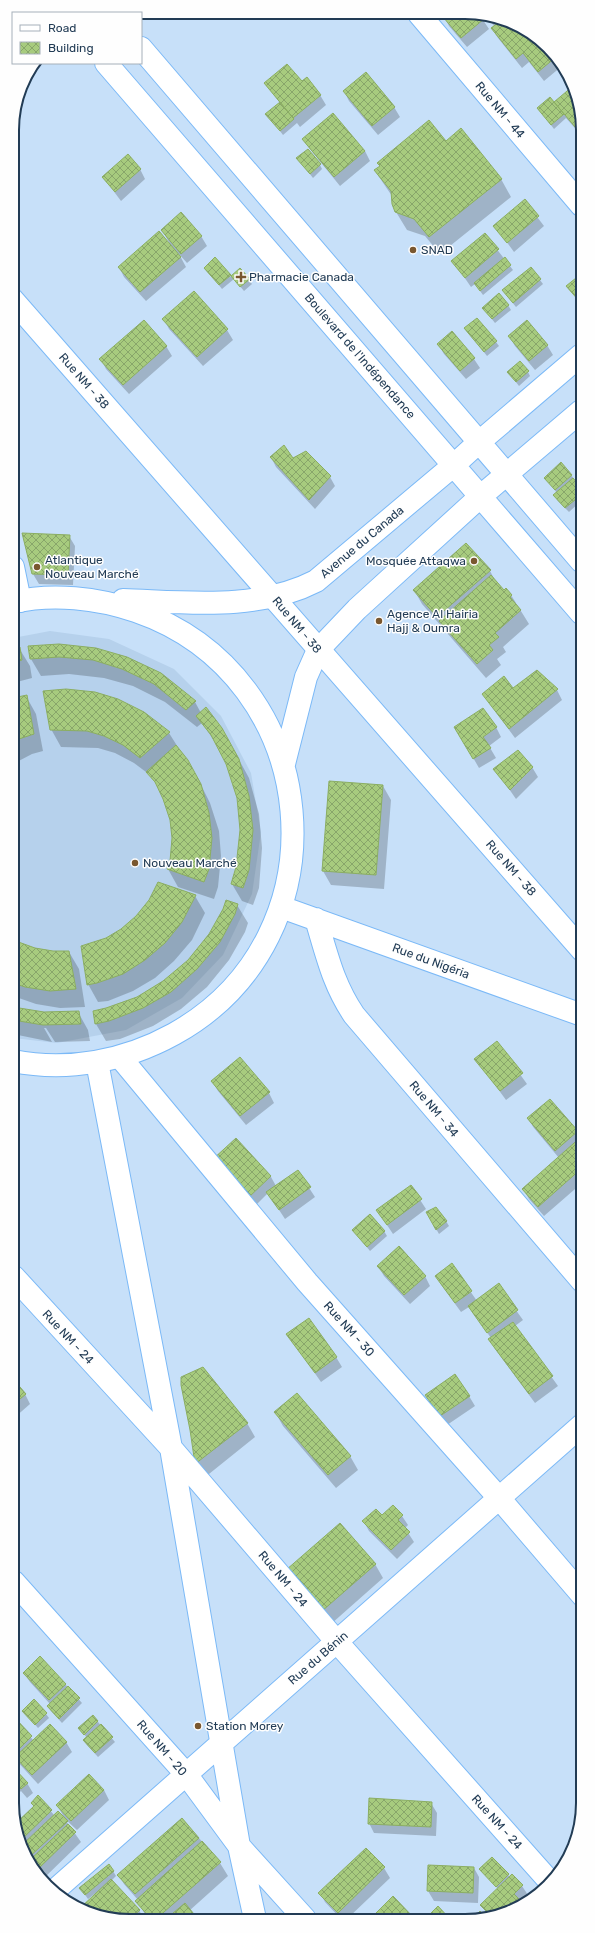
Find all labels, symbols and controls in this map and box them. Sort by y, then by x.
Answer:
legend [12,12,142,64]
text: Road [48,21,76,35]
text: Building [48,41,94,55]
street label: Rue NM - 44 [472,79,528,141]
place label: SNAD [421,243,453,257]
marker: SNAD [408,245,418,255]
place label: Pharmacie Canada [249,270,354,284]
marker: Pharmacie Canada [236,272,246,282]
street label: Boulevard de l'Indépendance [302,291,418,422]
street label: Rue NM - 38 [56,350,112,412]
street label: Avenue du Canada [317,503,407,581]
place label: Atlantique Nouveau Marché [45,553,139,581]
place label: Mosquée Attaqwa [366,554,466,568]
marker: Mosquée Attaqwa [469,556,479,566]
marker: Atlantique Nouveau Marché [32,562,42,572]
street label: Rue NM - 38 [269,594,325,656]
place label: Agence Al Hairia Hajj & Oumra [387,607,478,635]
marker: Agence Al Hairia Hajj & Oumra [374,616,384,626]
street label: Rue NM - 38 [483,837,539,899]
place label: Nouveau Marché [143,856,237,870]
marker: Nouveau Marché [130,858,140,868]
street label: Rue du Nigéria [390,941,472,981]
street label: Rue NM - 34 [406,1078,462,1140]
street label: Rue NM - 30 [321,1299,377,1359]
street label: Rue NM - 24 [39,1307,97,1367]
street label: Rue NM - 24 [256,1548,311,1610]
street label: Rue du Bénin [285,1628,351,1688]
street label: Rue NM - 20 [134,1717,190,1779]
place label: Station Morey [206,1719,284,1733]
marker: Station Morey [193,1721,203,1731]
street label: Rue NM - 24 [469,1792,526,1853]

